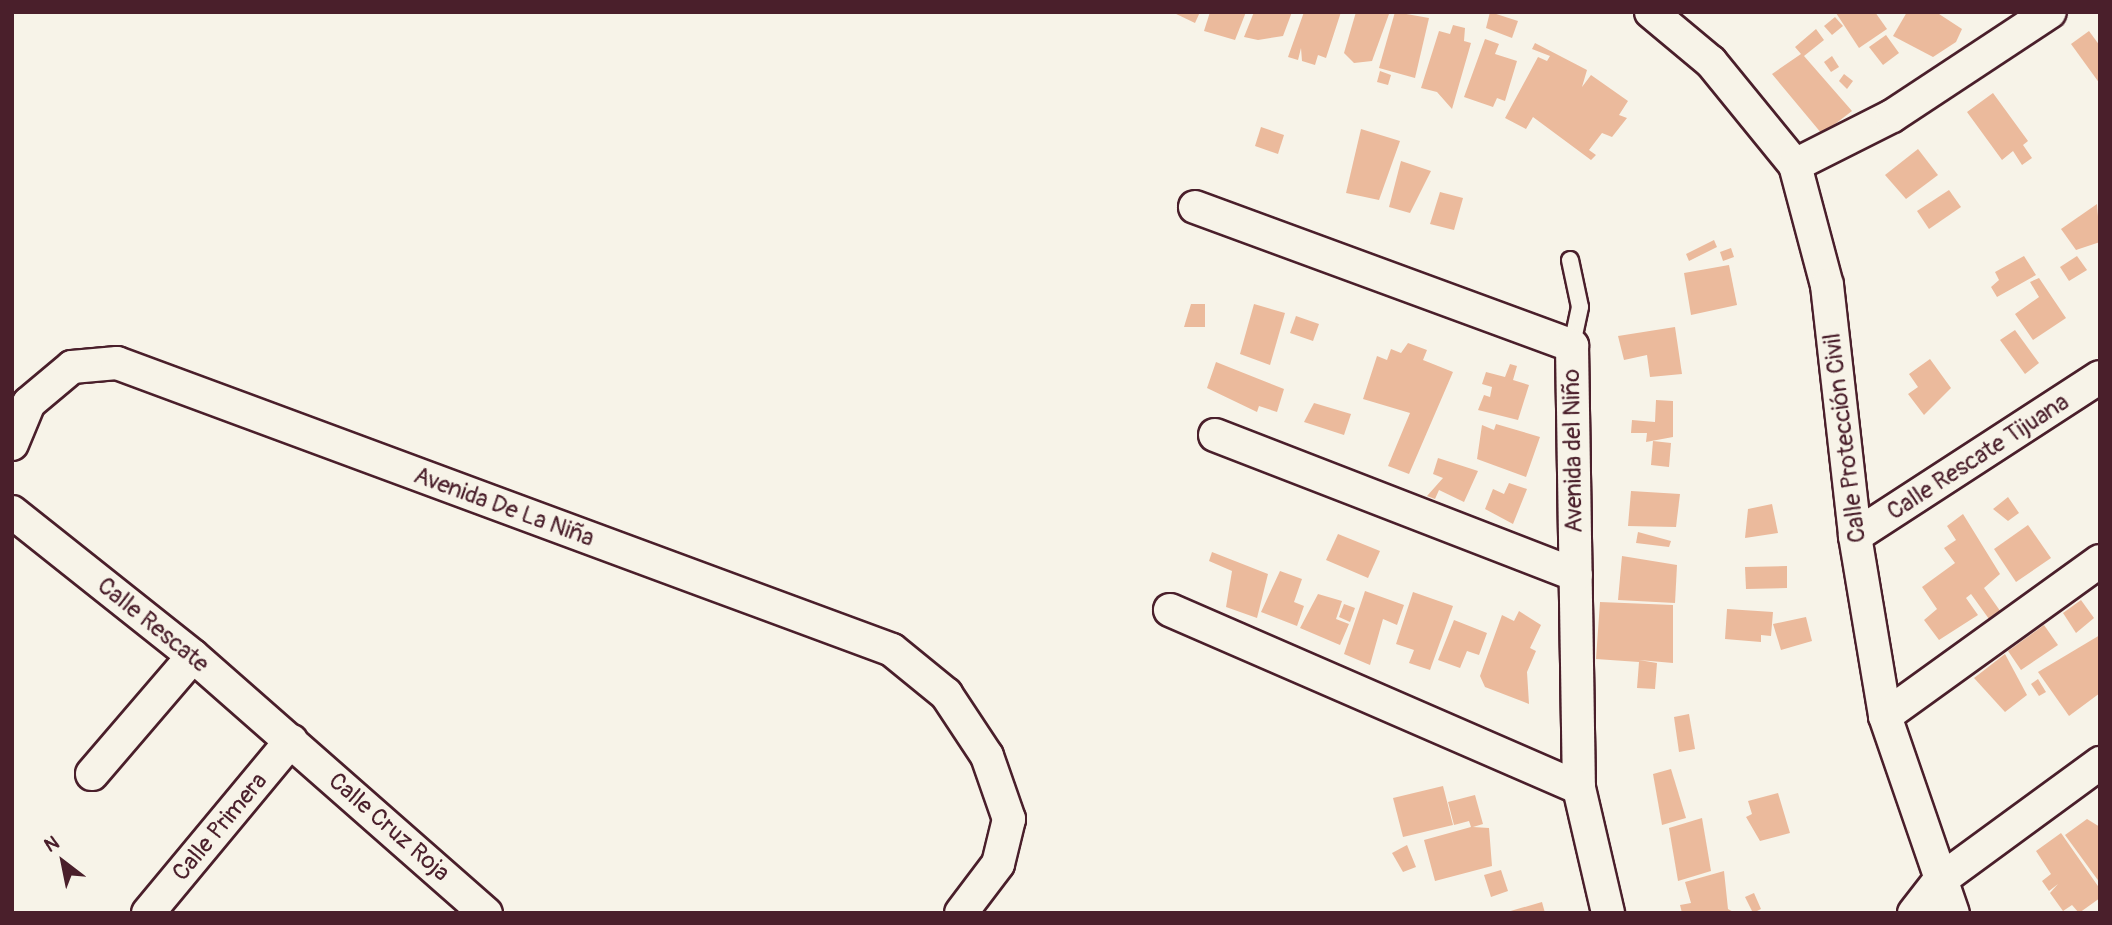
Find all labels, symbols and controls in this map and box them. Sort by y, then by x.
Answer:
street label: Calle Protección Civil [1818,332,1872,544]
street label: Avenida del Niño [1557,369,1589,533]
street label: Calle Rescate Tijuana [1882,388,2074,526]
street label: Avenida De La Niña [410,461,598,553]
street label: Calle Rescate [91,571,215,679]
street label: Calle Primera [166,767,274,887]
street label: Calle Cruz Roja [323,767,455,887]
north arrow [28,827,98,897]
text: N [40,831,64,858]

